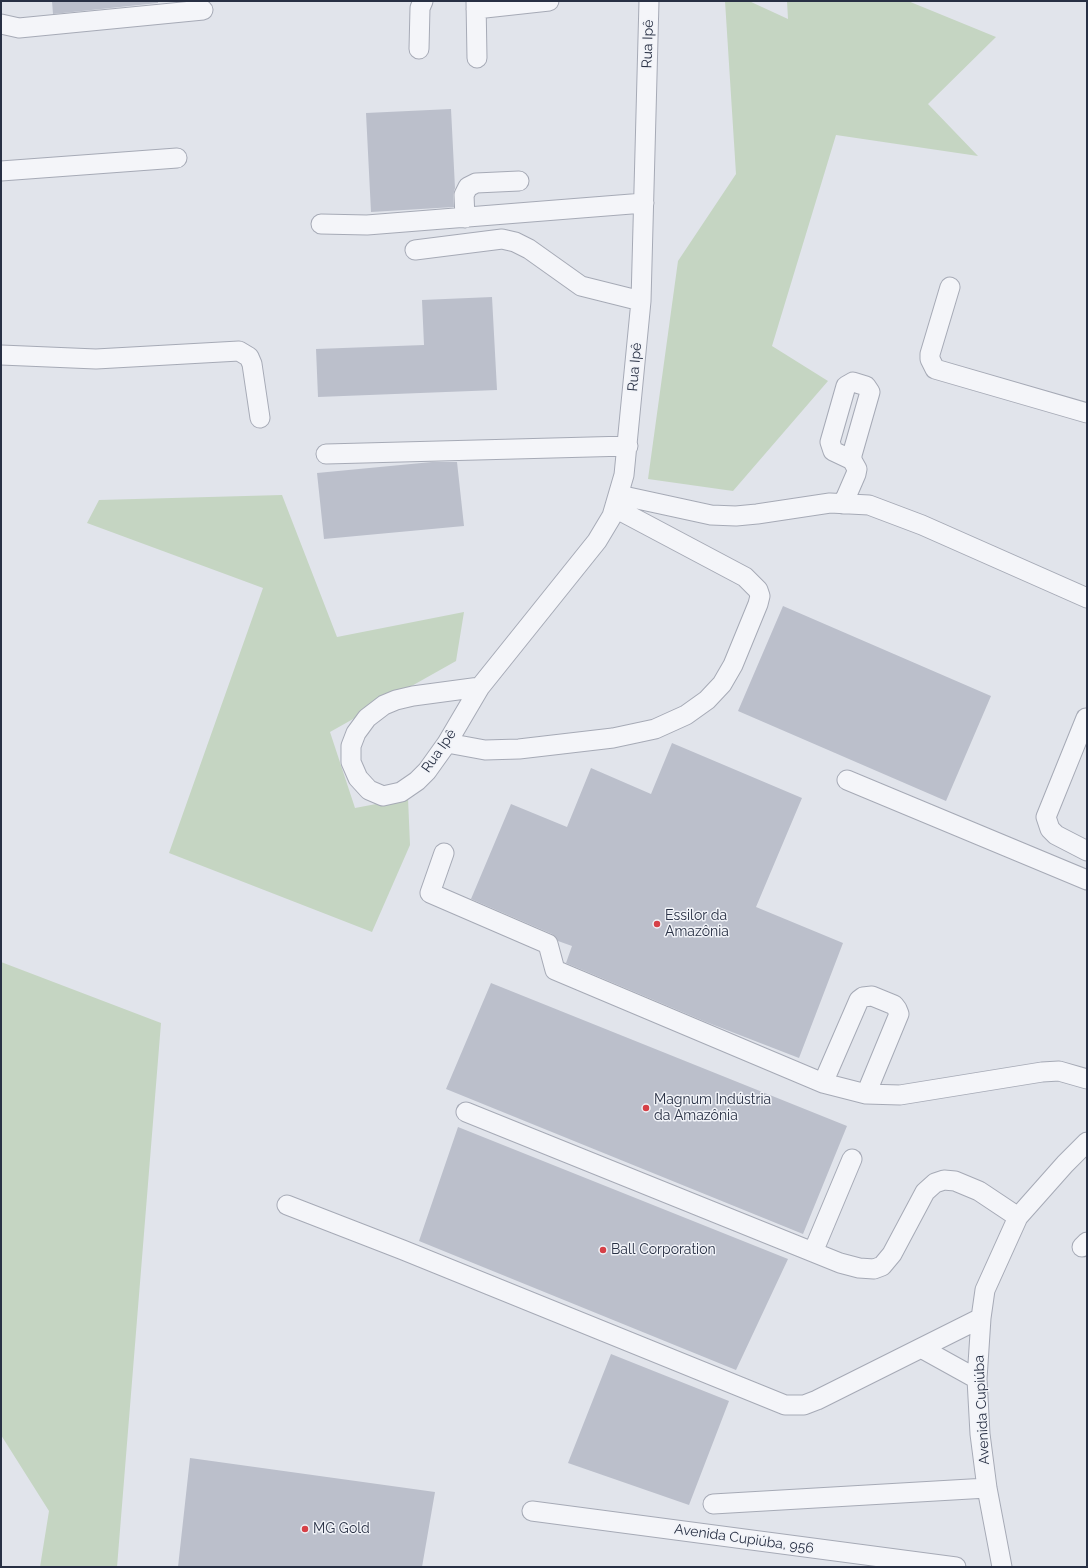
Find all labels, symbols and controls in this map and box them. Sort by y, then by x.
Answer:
street label: Rua Ipê [639,19,657,69]
street label: Rua Ipê [625,342,645,392]
street label: Rua Ipê [418,726,460,776]
place label: Essilor da Amazônia [665,908,729,940]
marker: Essilor da Amazônia [652,919,662,929]
place label: Magnum Indústria da Amazônia [654,1092,771,1124]
marker: Magnum Indústria da Amazônia [641,1103,651,1113]
place label: Ball Corporation [611,1242,716,1258]
marker: Ball Corporation [598,1245,608,1255]
street label: Avenida Cupiúba [971,1355,993,1465]
place label: MG Gold [313,1521,370,1537]
street label: Avenida Cupiúba, 956 [673,1521,815,1557]
marker: MG Gold [300,1524,310,1534]

